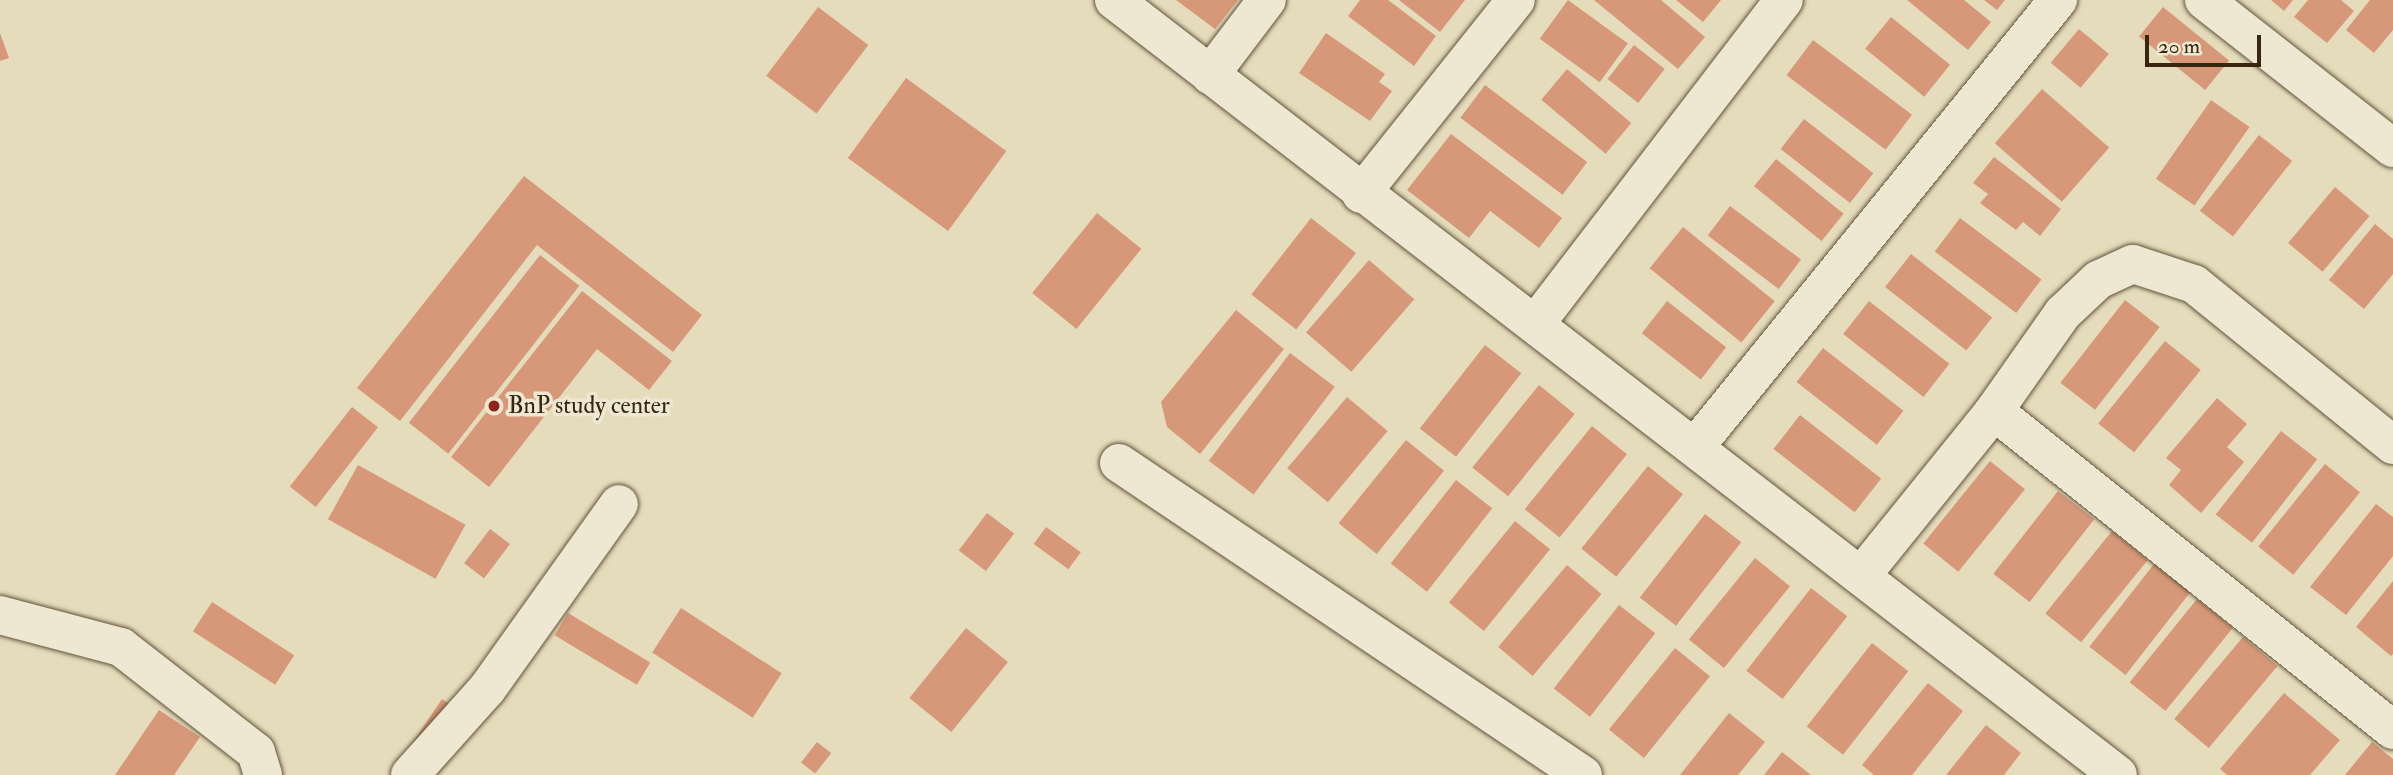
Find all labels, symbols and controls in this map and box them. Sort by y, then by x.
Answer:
scale bar [2148,21,2264,65]
text: 20 m [2158,33,2200,60]
place label: BnP study center [508,392,670,420]
marker: BnP study center [486,398,502,414]

